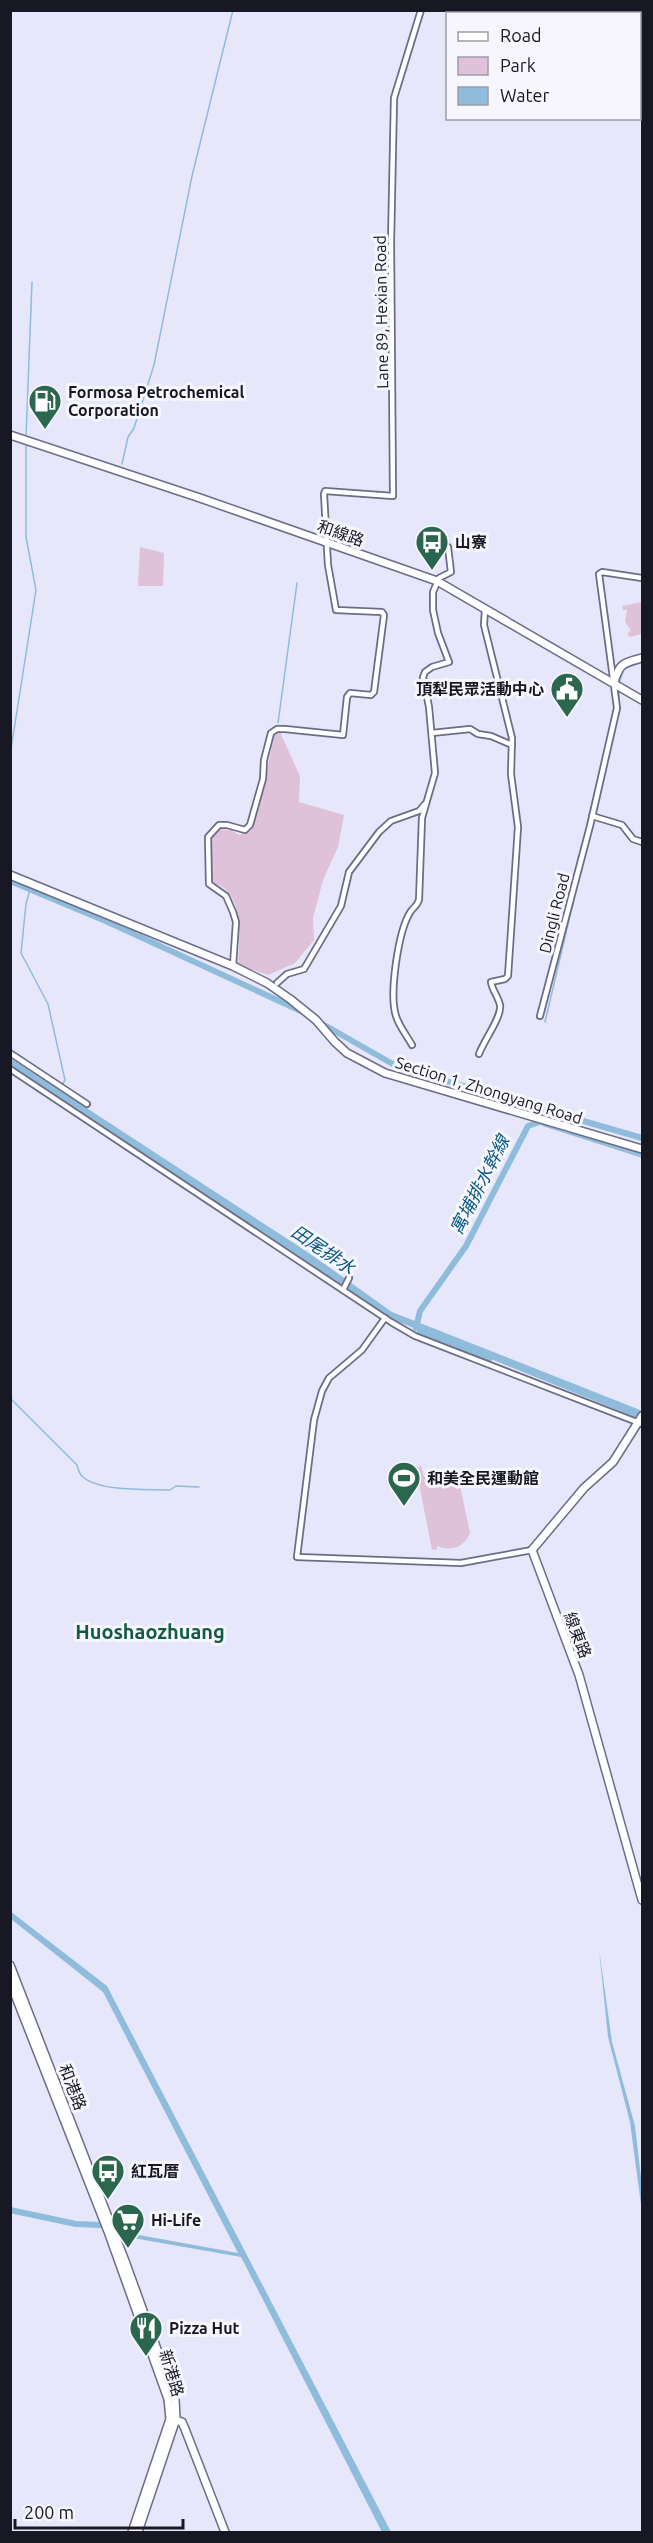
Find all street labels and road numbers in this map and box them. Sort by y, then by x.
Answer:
street label: Lane 89, Hexian Road [371,235,391,389]
street label: 和線路 [315,517,367,549]
street label: Dingli Road [535,871,573,955]
street label: Section 1, Zhongyang Road [393,1053,585,1127]
street label: 線東路 [561,1609,595,1661]
street label: 和港路 [56,2061,90,2113]
street label: 新港路 [156,2347,188,2399]

